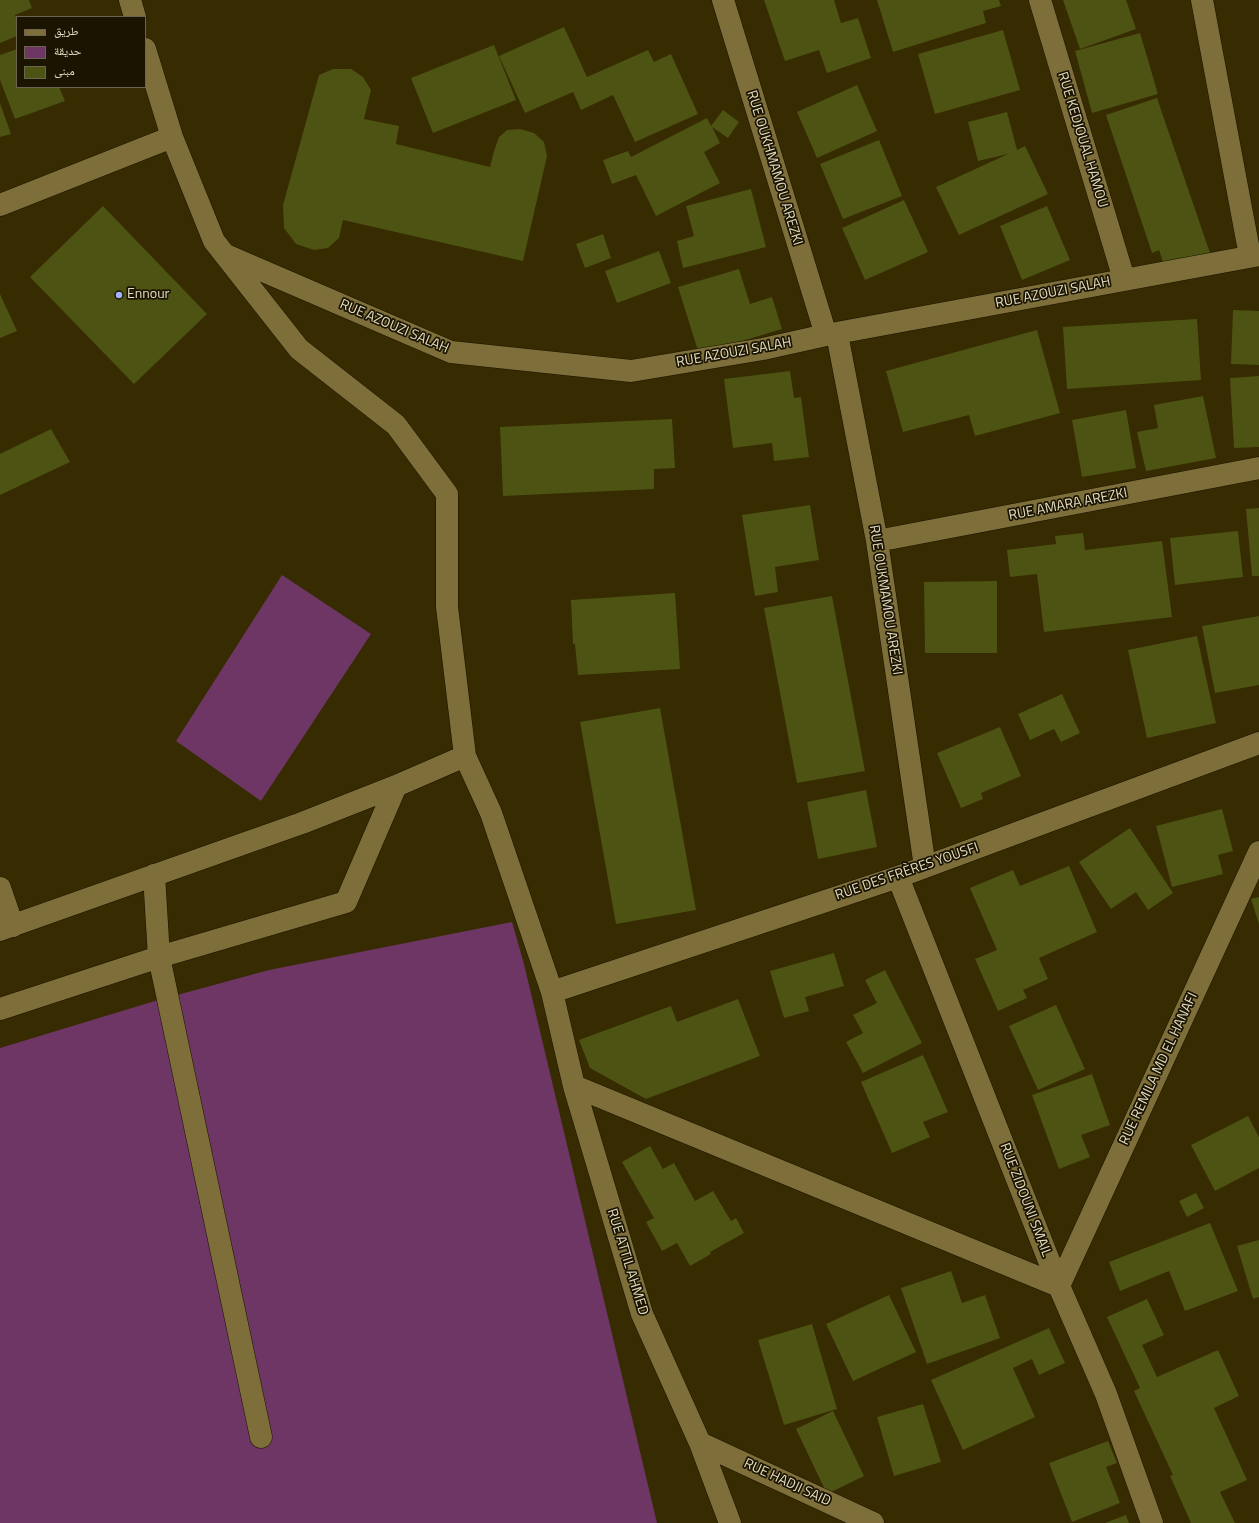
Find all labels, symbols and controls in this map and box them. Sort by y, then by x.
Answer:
legend [16,16,146,88]
text: طريق [54,21,79,40]
text: حديقة [54,41,82,60]
text: مبنى [54,61,75,80]
street label: RUE KEDJOUAL HAMOU [1053,70,1111,210]
street label: RUE OUKHMAMOU AREZKI [742,89,806,247]
street label: RUE AZOUZI SALAH [994,274,1112,312]
place label: Ennour [127,287,169,303]
marker: Ennour [114,290,124,300]
street label: RUE AZOUZI SALAH [337,296,451,358]
street label: RUE AZOUZI SALAH [675,335,793,371]
street label: RUE AMARA AREZKI [1007,485,1129,525]
street label: RUE OUKMAMOU AREZKI [865,524,905,676]
street label: RUE DES FRÈRES YOUSFI [833,840,981,904]
street label: RUE REMILA MD EL HANAFI [1116,990,1202,1148]
street label: RUE ZIDOUNI SMAIL [996,1141,1054,1259]
street label: RUE ATTIL AHMED [603,1207,651,1317]
street label: RUE HADJI SAID [741,1456,833,1510]

